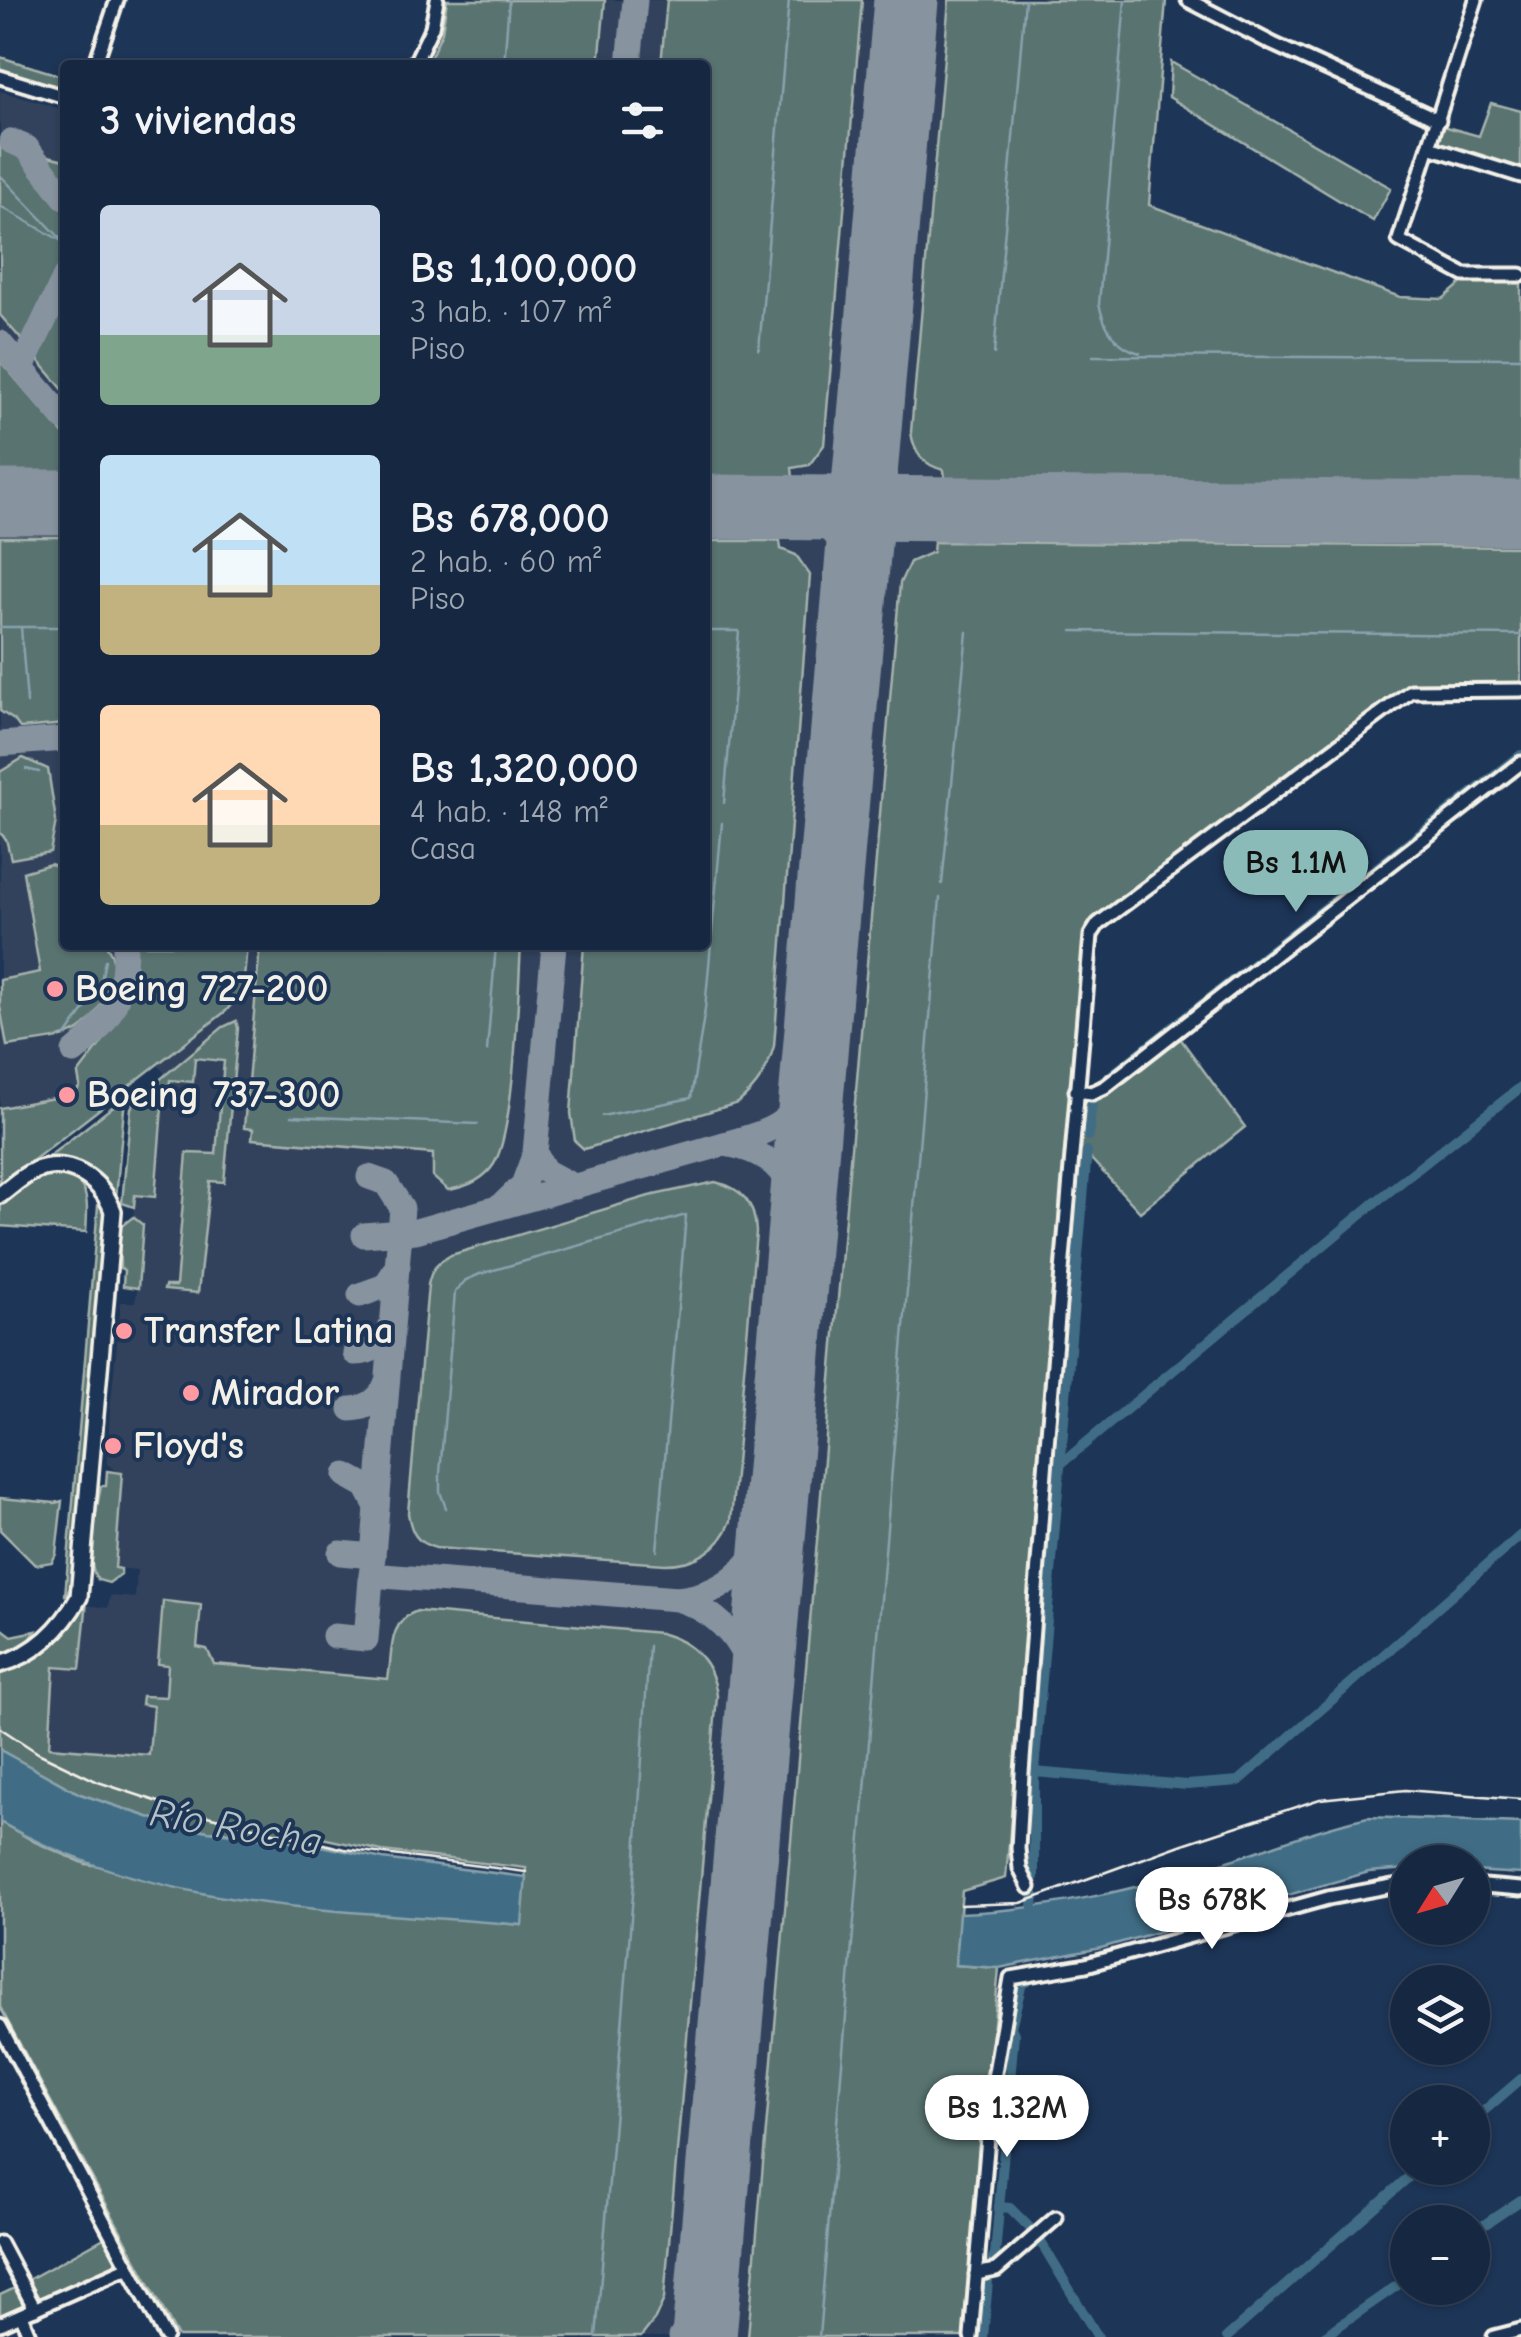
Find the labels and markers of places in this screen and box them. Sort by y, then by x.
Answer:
pin: Bs 1.1M [1204,830,1388,915]
place label: Boeing 727-200 [75,967,328,1011]
marker: Boeing 727-200 [44,978,66,1000]
place label: Boeing 737-300 [87,1073,340,1117]
marker: Boeing 737-300 [56,1084,78,1106]
place label: Transfer Latina [144,1309,394,1353]
marker: Transfer Latina [113,1320,135,1342]
place label: Mirador [211,1371,340,1415]
marker: Mirador [180,1382,202,1404]
place label: Floyd's [133,1424,244,1468]
marker: Floyd's [102,1435,124,1457]
pin: Bs 678K [1120,1867,1304,1952]
pin: Bs 1.32M [904,2075,1110,2160]

